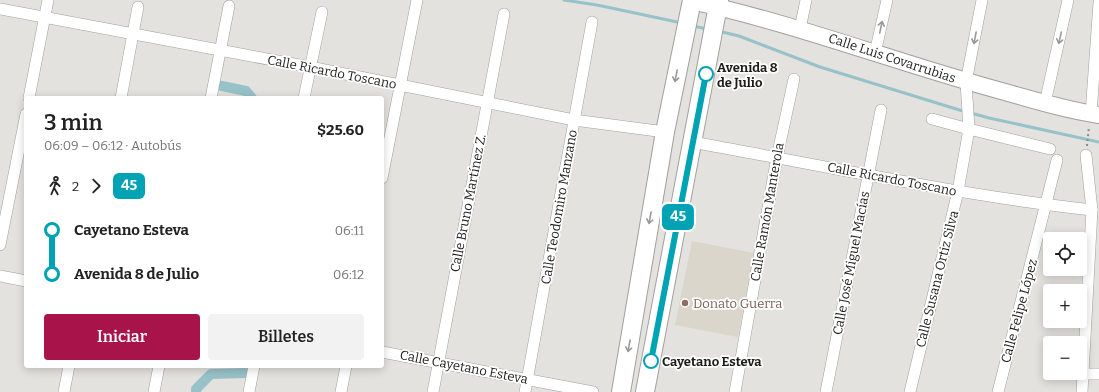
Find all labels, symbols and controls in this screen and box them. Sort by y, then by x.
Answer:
one-way arrow [877,20,885,33]
street label: Calle Luis Covarrubias [826,30,958,86]
one-way arrow [970,31,978,44]
one-way arrow [1055,31,1063,44]
street label: Calle Ricardo Toscano [266,52,398,92]
place label: Avenida 8 de Julio [717,60,778,90]
marker: Avenida 8 de Julio [698,66,714,82]
one-way arrow [672,69,680,82]
text: 3 min [44,109,103,136]
text: $25.60 [317,121,364,139]
street label: Calle Teodomiro Manzano [538,129,580,285]
street label: Calle Bruno Martínez Z. [447,132,489,273]
text: 06:09 – 06:12 · Autobús [44,138,182,153]
street label: Calle Ramón Manterola [747,141,787,283]
street label: Calle Ricardo Toscano [826,159,958,199]
icon: walk [44,175,66,197]
icon: forward [85,175,107,197]
text: 45 [121,177,137,194]
text: 2 [72,179,79,194]
street label: Calle José Miguel Macías [830,190,872,336]
line badge: 45 [660,204,696,230]
text: 45 [670,208,686,225]
street label: Calle Susana Ortiz Silva [913,209,961,349]
one-way arrow [646,211,654,224]
text: Cayetano Esteva [74,221,189,239]
text: 06:11 [335,223,364,238]
map controls [1043,232,1087,380]
button: locate [1043,232,1087,276]
street label: Calle Felipe López [998,257,1040,365]
text: Avenida 8 de Julio [74,265,199,283]
text: 06:12 [333,267,364,282]
button: + [1043,284,1087,328]
place label: Donato Guerra [693,296,782,311]
marker: Donato Guerra [680,298,690,308]
button: Iniciar [44,314,200,360]
button: Billetes [208,314,364,360]
button: − [1043,336,1087,380]
one-way arrow [625,339,633,352]
street label: Calle Cayetano Esteva [399,347,529,387]
marker: Cayetano Esteva [643,353,659,369]
place label: Cayetano Esteva [662,354,762,369]

